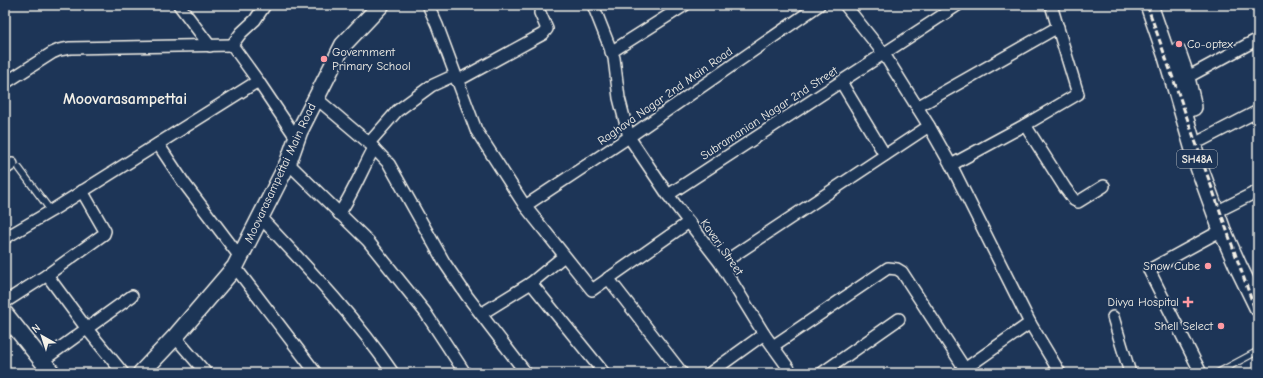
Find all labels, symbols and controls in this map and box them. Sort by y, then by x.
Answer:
place label: Co-optex [1187,37,1233,51]
marker: Co-optex [1174,39,1184,49]
street label: Raghava Nagar 2nd Main Road [595,44,735,148]
place label: Government Primary School [332,45,411,73]
marker: Government Primary School [319,54,329,64]
street label: Subramanian Nagar 2nd Street [698,63,841,163]
district label: Moovarasampettai [63,90,187,108]
street label: Moovarasampettai Main Road [241,101,319,245]
road number: SH48A [1177,150,1217,168]
street label: Kaveri Street [698,216,747,278]
place label: Snow Cube [1143,259,1200,273]
marker: Snow Cube [1203,261,1213,271]
place label: Divya Hospital [1107,295,1179,309]
marker: Divya Hospital [1182,296,1194,308]
north arrow [22,316,62,356]
place label: Shell Select [1154,319,1214,333]
text: N [29,321,43,336]
marker: Shell Select [1216,321,1226,331]

